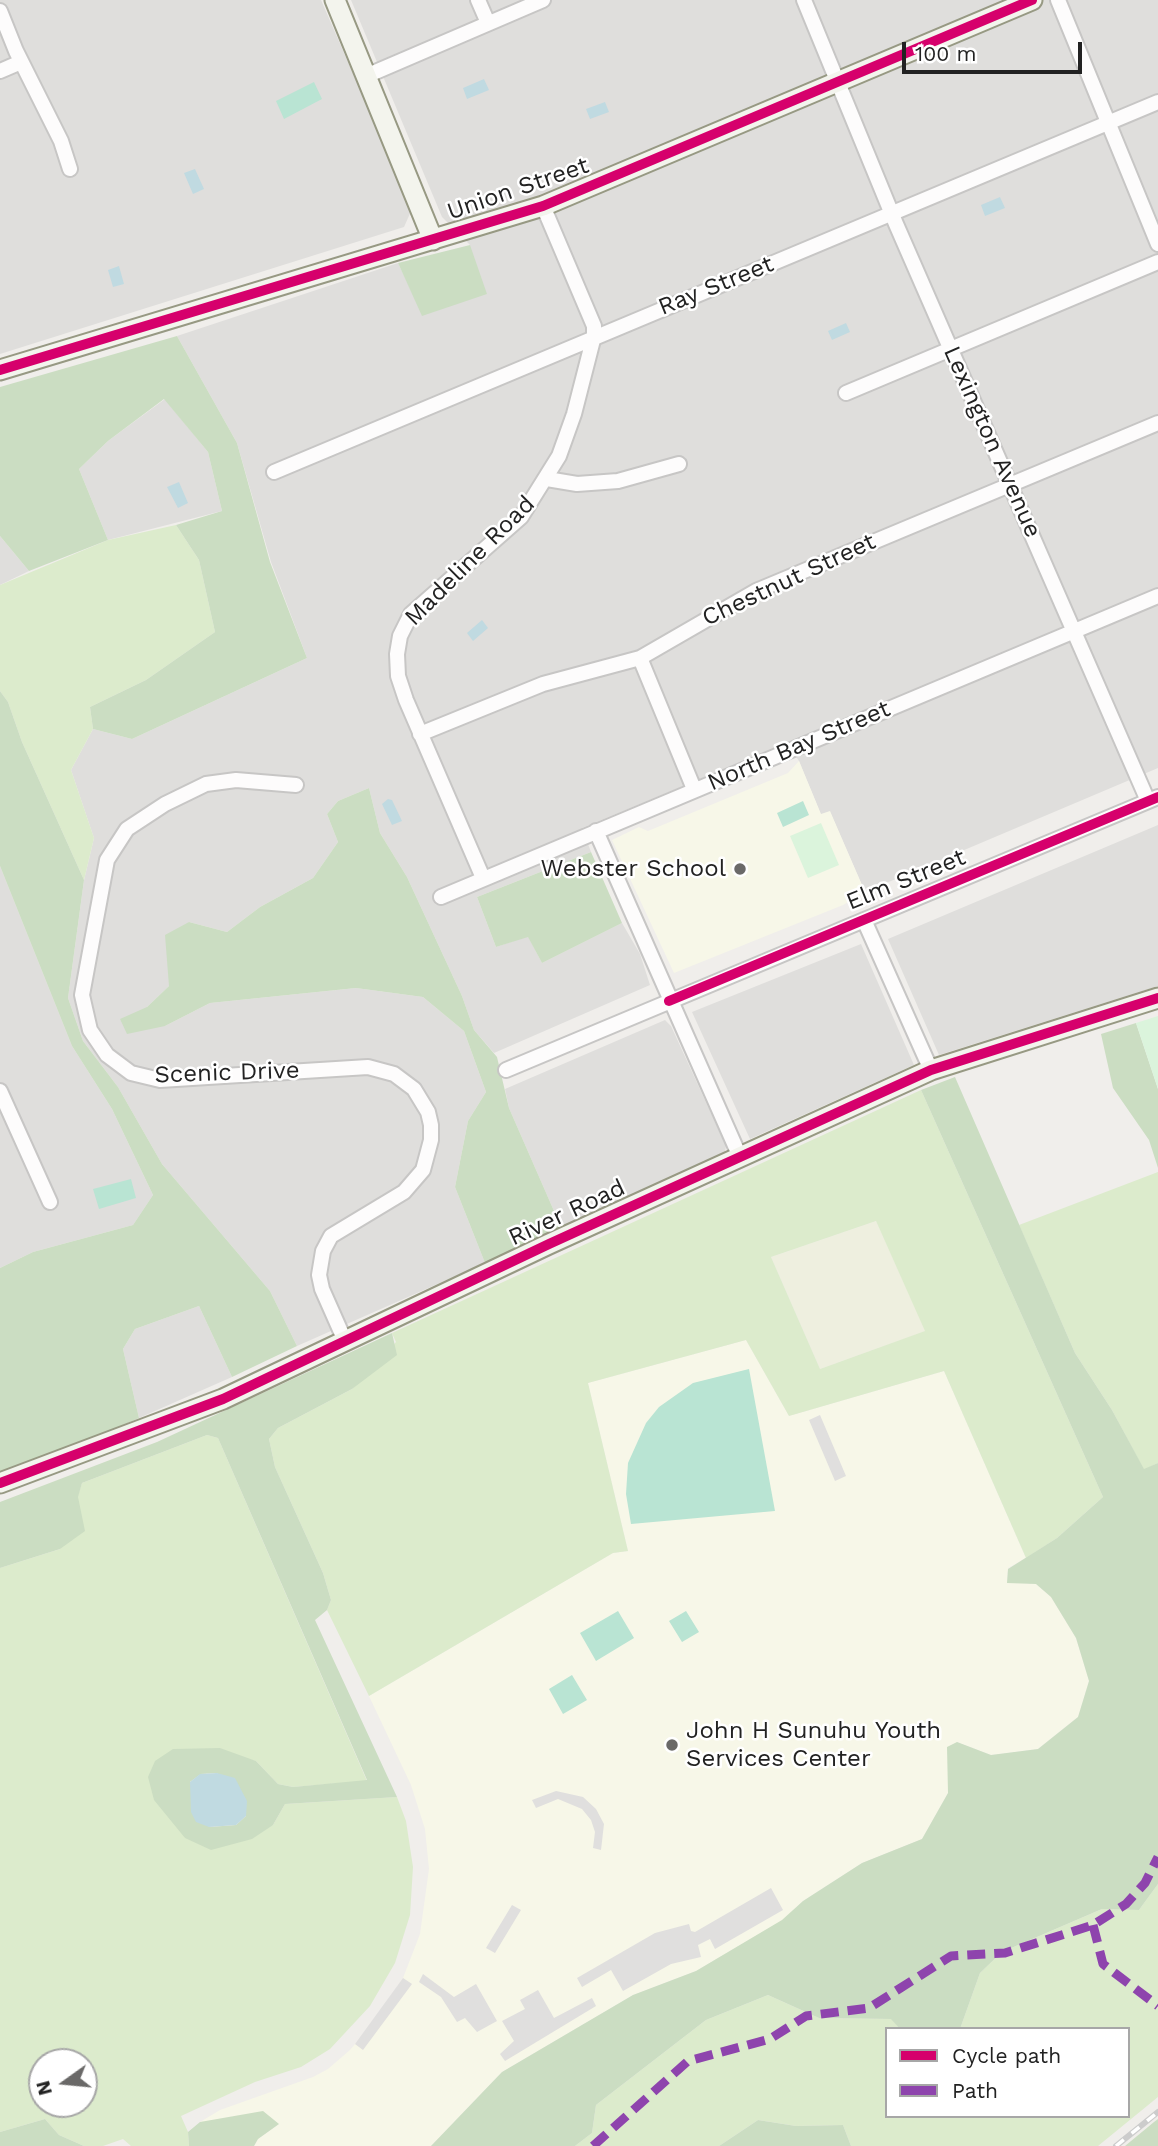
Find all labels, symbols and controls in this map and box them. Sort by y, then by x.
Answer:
scale bar [906,28,1086,72]
text: 100 m [915,41,977,66]
street label: Union Street [443,151,593,227]
street label: Ray Street [654,250,778,322]
street label: Lexington Avenue [937,342,1047,542]
street label: Madeline Road [399,490,541,632]
street label: Chestnut Street [698,527,880,633]
street label: North Bay Street [703,695,895,797]
street label: Elm Street [842,843,970,917]
place label: Webster School [541,855,726,883]
marker: Webster School [732,861,748,877]
street label: Scenic Drive [154,1056,300,1090]
street label: River Road [504,1174,630,1252]
place label: John H Sunuhu Youth Services Center [686,1717,941,1773]
marker: John H Sunuhu Youth Services Center [664,1737,680,1753]
legend [885,2027,1130,2118]
text: Cycle path [952,2043,1061,2068]
north arrow [28,2048,98,2118]
text: N [31,2078,57,2098]
text: Path [952,2078,998,2103]

